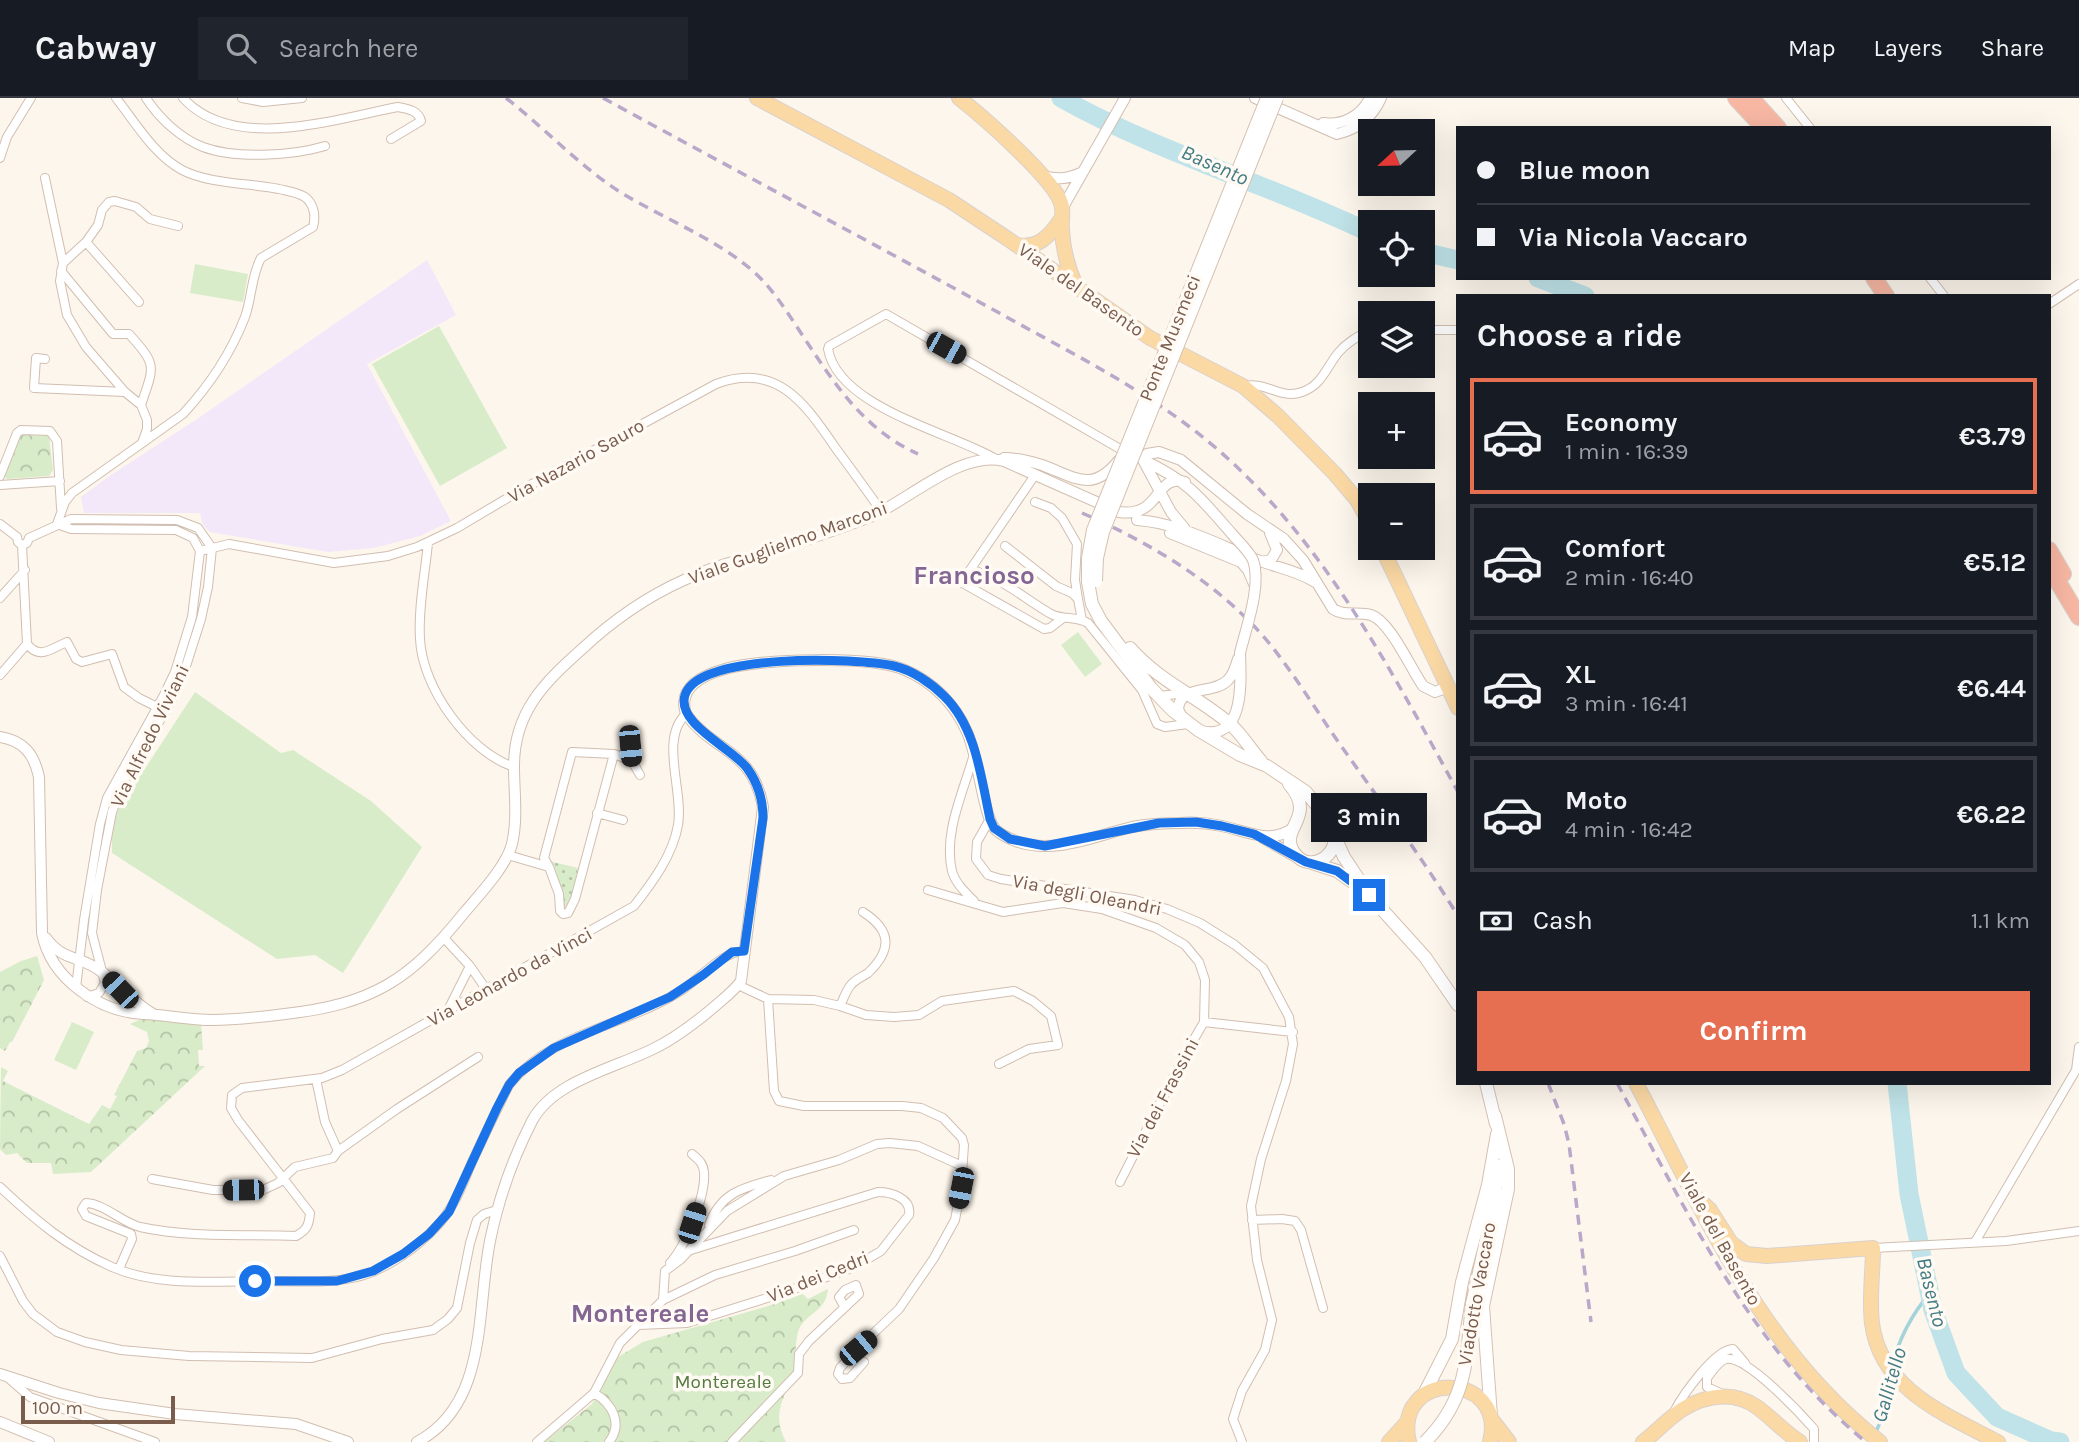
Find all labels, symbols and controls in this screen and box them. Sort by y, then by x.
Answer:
search box [198,17,688,80]
text: Cabway [35,29,156,67]
icon: search [222,29,260,67]
text: Search here [278,33,418,64]
text: Map [1788,34,1836,62]
text: Layers [1874,34,1943,62]
text: Share [1981,34,2044,62]
north arrow [1358,119,1435,196]
map controls [1358,119,1435,560]
water label: Basento [1178,140,1253,191]
text: Blue moon [1519,155,1651,186]
button: locate [1358,210,1435,287]
text: Via Nicola Vaccaro [1519,222,1748,253]
street label: Viale del Basento [1014,238,1148,342]
street label: Ponte Musmeci [1135,272,1205,404]
button: layers [1358,301,1435,378]
text: Choose a ride [1477,317,1682,354]
car [923,329,970,367]
button: + [1358,392,1435,469]
icon: car [1481,405,1544,468]
text: Economy [1565,407,1677,438]
street label: Via Nazario Sauro [504,414,648,508]
text: €3.79 [1959,421,2026,452]
text: 1 min · 16:39 [1565,438,1688,465]
button: − [1358,483,1435,560]
street label: Viale Guglielmo Marconi [685,497,891,589]
icon: car [1481,531,1544,594]
text: Comfort [1565,533,1666,564]
text: €5.12 [1964,547,2026,578]
district label: Francioso [913,560,1035,591]
text: 2 min · 16:40 [1565,564,1694,591]
icon: car [1481,657,1544,720]
text: XL [1565,659,1596,690]
street label: Via Alfredo Viviani [106,661,194,811]
text: €6.44 [1957,673,2026,704]
text: 3 min · 16:41 [1565,690,1688,717]
car [618,724,643,768]
icon: car [1481,783,1544,846]
text: Moto [1565,785,1627,816]
callout: 3 min [1311,794,1427,842]
text: €6.22 [1957,799,2026,830]
text: 3 min [1337,804,1401,831]
text: 4 min · 16:42 [1565,816,1693,843]
street label: Via degli Oleandri [1010,870,1164,920]
route end [1353,879,1385,911]
icon: cash [1477,902,1515,940]
text: Cash [1533,905,1593,936]
text: 1.1 km [1971,907,2030,934]
street label: Via Leonardo da Vinci [424,923,596,1031]
car [98,968,143,1012]
button: Confirm [1477,991,2030,1071]
street label: Via dei Frassini [1122,1034,1204,1162]
car [947,1165,976,1211]
street label: Viale del Basento [1674,1169,1766,1309]
car [222,1179,265,1201]
car [676,1200,709,1246]
street label: Viadotto Vaccaro [1454,1220,1500,1368]
street label: Via dei Cedri [764,1247,872,1307]
water label: Basento [1912,1255,1952,1330]
route start [239,1265,271,1297]
district label: Montereale [571,1298,709,1329]
car [836,1326,881,1370]
water label: Gallitello [1867,1344,1911,1425]
park label: Montereale [674,1371,772,1393]
scale bar [21,1393,175,1425]
text: 100 m [32,1397,83,1419]

